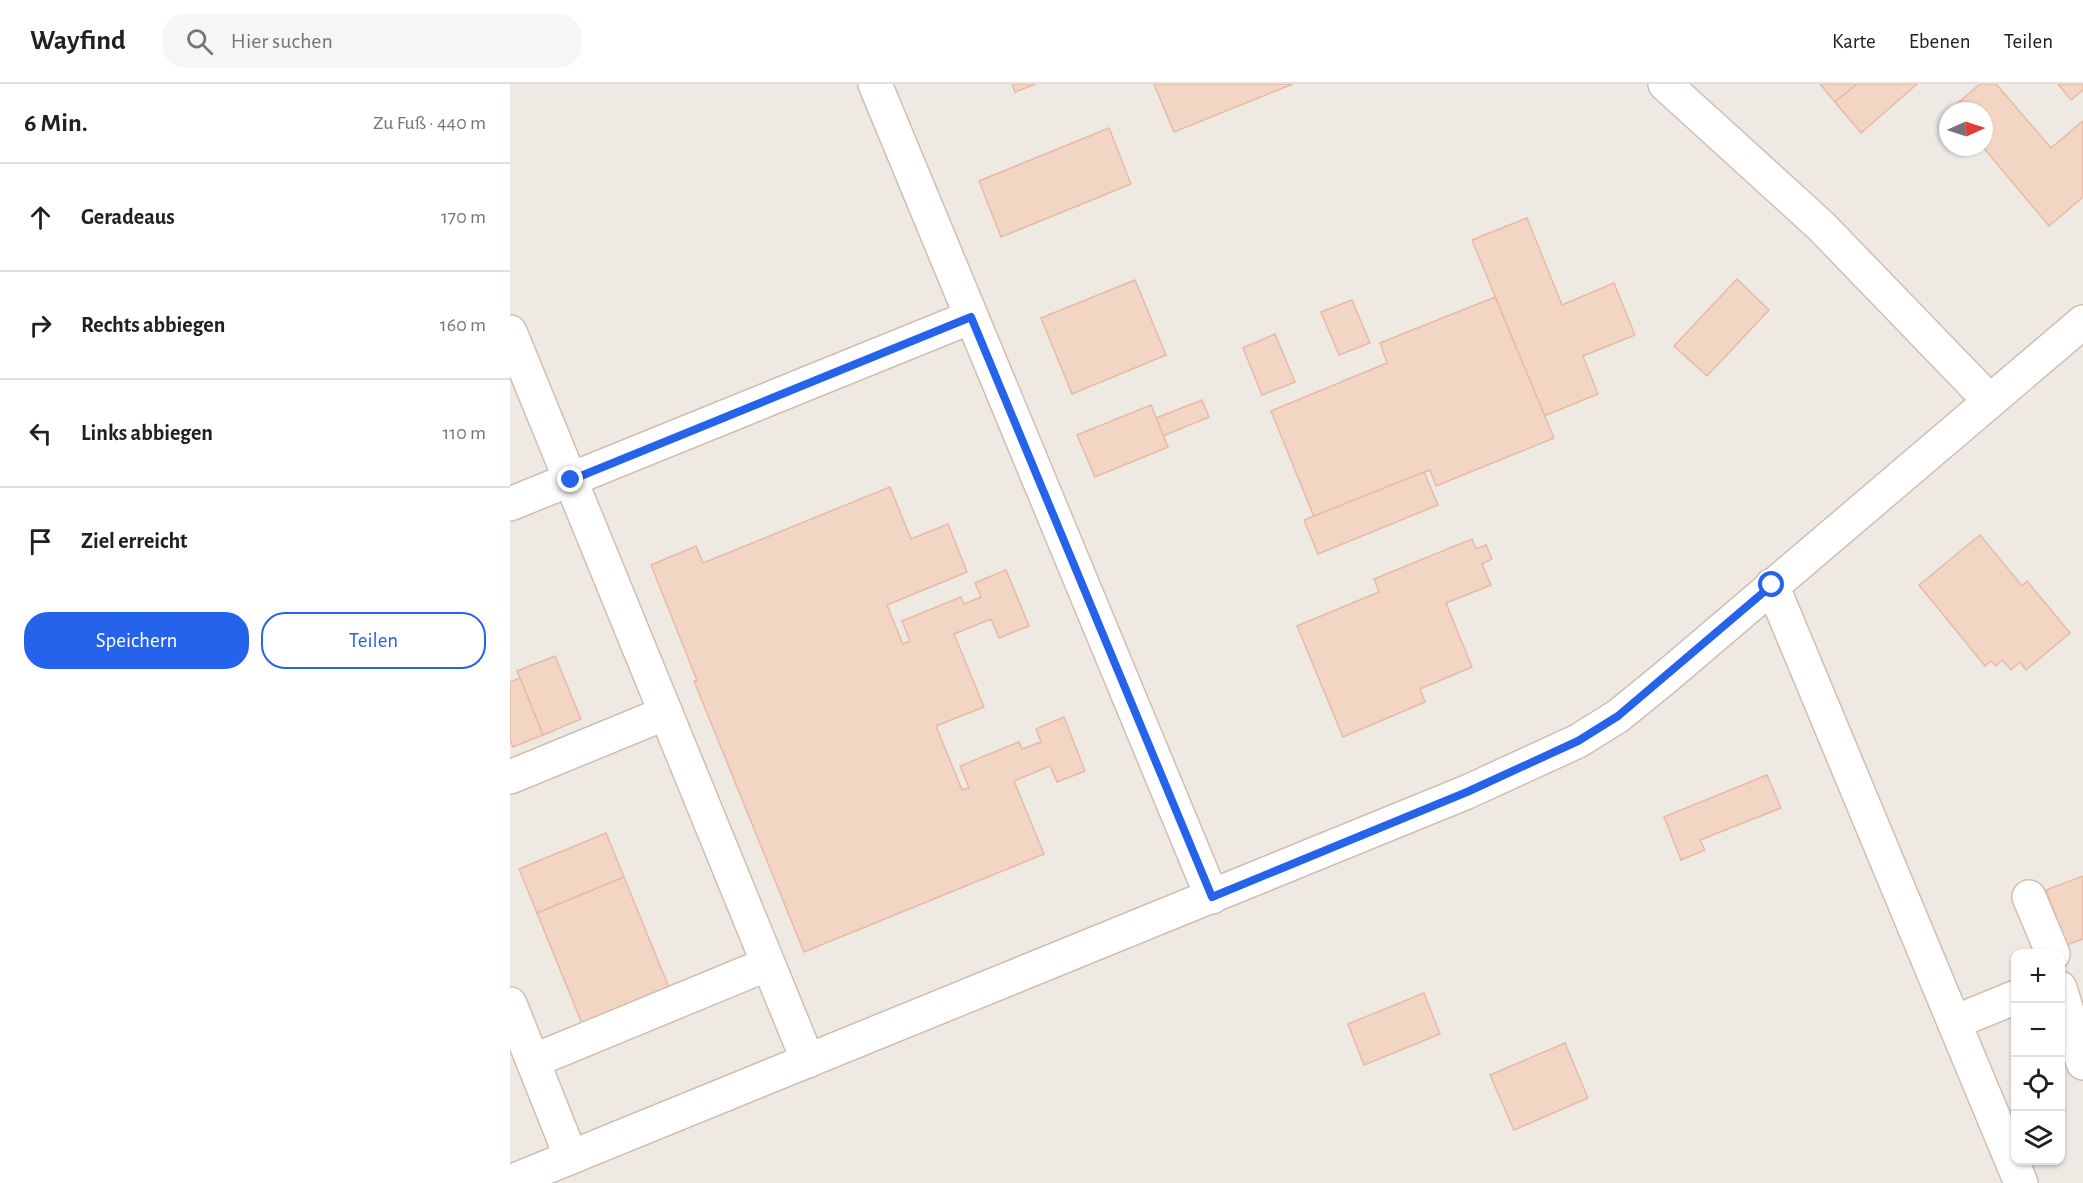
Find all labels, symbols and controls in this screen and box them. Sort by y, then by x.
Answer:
search box [162,14,582,68]
icon: search [183,25,216,58]
text: Wayfind [30,27,126,55]
text: Hier suchen [231,30,333,52]
text: Karte [1832,31,1876,52]
text: Ebenen [1909,31,1971,52]
text: Teilen [2004,31,2053,52]
north arrow [1939,102,1993,156]
text: 6 Min. [24,110,88,136]
text: Zu Fuß · 440 m [373,113,486,133]
icon: ahead [24,201,57,234]
text: Geradeaus [81,206,175,228]
text: 170 m [441,207,486,227]
icon: right [24,309,57,342]
text: Rechts abbiegen [81,314,225,336]
text: 160 m [440,315,486,335]
icon: left [24,417,57,450]
text: Links abbiegen [81,422,213,444]
text: 110 m [442,423,486,443]
route end [557,466,583,492]
icon: arrive [24,525,57,558]
text: Ziel erreicht [81,530,188,552]
route start [1758,571,1784,597]
button: Speichern [24,612,249,669]
button: Teilen [261,612,486,669]
map controls [2011,949,2065,1165]
button: + [2011,949,2065,1003]
button: − [2011,1003,2065,1057]
button: locate [2011,1057,2065,1111]
button: layers [2011,1111,2065,1165]

